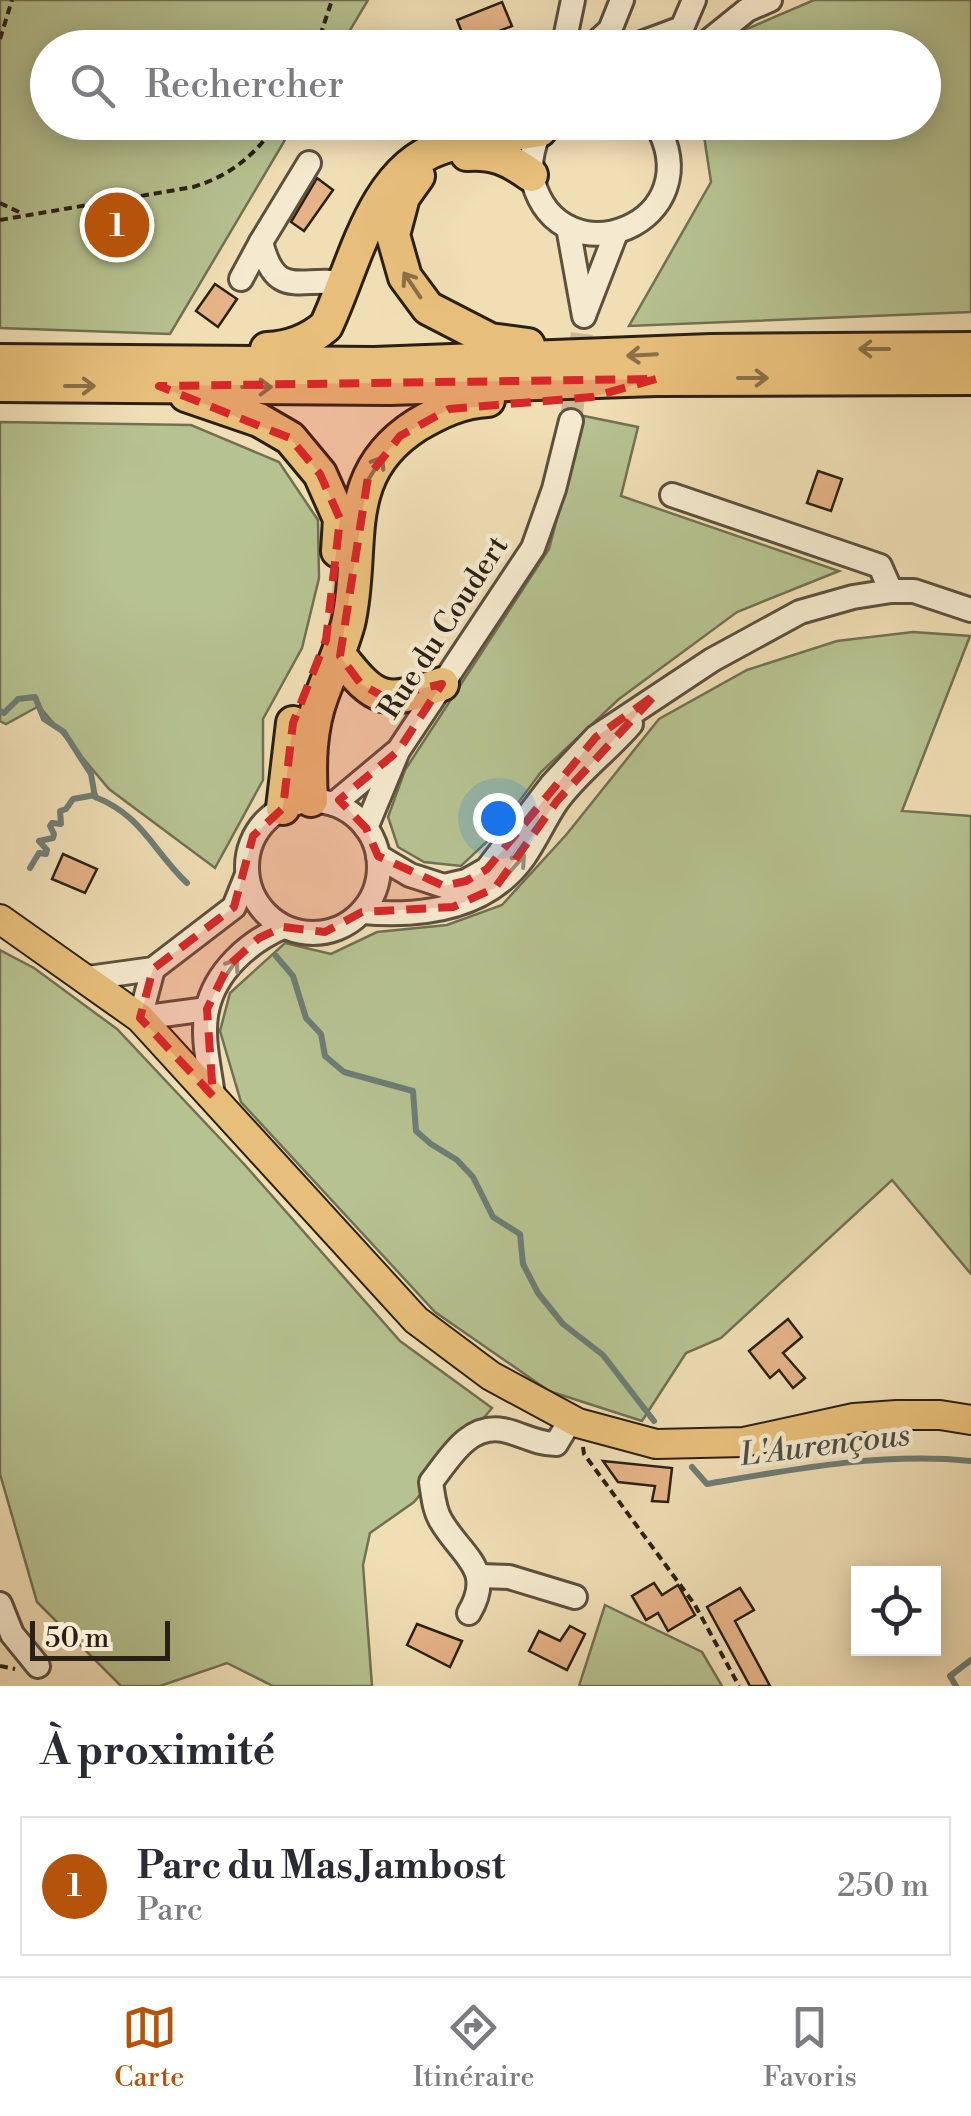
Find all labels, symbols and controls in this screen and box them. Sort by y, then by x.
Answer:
search box [30,30,941,140]
icon: search [65,58,120,113]
text: Rechercher [145,62,344,109]
pin: 1 [84,188,150,262]
one-way arrow [402,272,423,299]
one-way arrow [858,340,890,359]
one-way arrow [626,346,658,365]
one-way arrow [737,369,769,388]
one-way arrow [63,376,95,395]
one-way arrow [240,378,272,396]
one-way arrow [365,455,385,484]
street label: Rue du Coudert [371,529,517,726]
your location [473,793,524,844]
one-way arrow [503,854,526,879]
one-way arrow [218,958,239,985]
water label: L'Aurençous [737,1415,912,1475]
map controls [851,1566,941,1656]
button: locate [851,1566,941,1656]
scale bar [30,1616,170,1660]
text: 50 m [45,1621,109,1656]
text: À proximité [40,1725,275,1778]
text: Parc du Mas Jambost [137,1843,505,1890]
text: 1 [67,1866,82,1906]
text: 250 m [837,1866,929,1906]
text: Parc [137,1890,203,1930]
tab: Carte [114,2000,184,2095]
tab: Itinéraire [413,2000,535,2095]
tab: Favoris [763,2000,857,2095]

